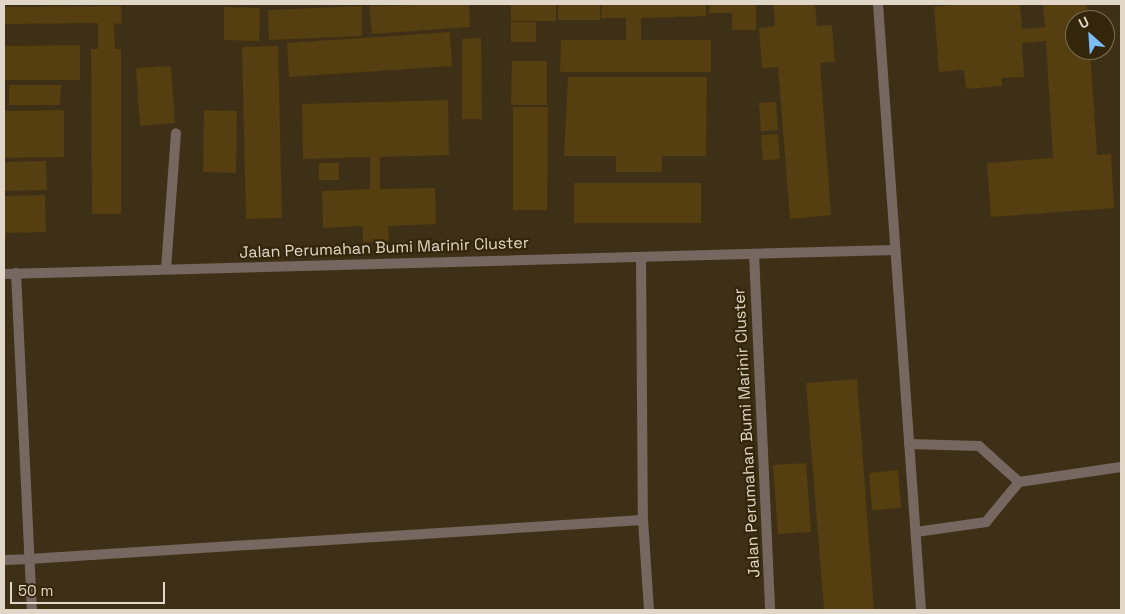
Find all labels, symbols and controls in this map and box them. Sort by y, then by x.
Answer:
north arrow [1065,10,1115,60]
text: U [1076,12,1092,33]
street label: Jalan Perumahan Bumi Marinir Cluster [239,233,529,263]
street label: Jalan Perumahan Bumi Marinir Cluster [730,288,764,578]
scale bar [12,572,168,604]
text: 50 m [18,581,53,600]

